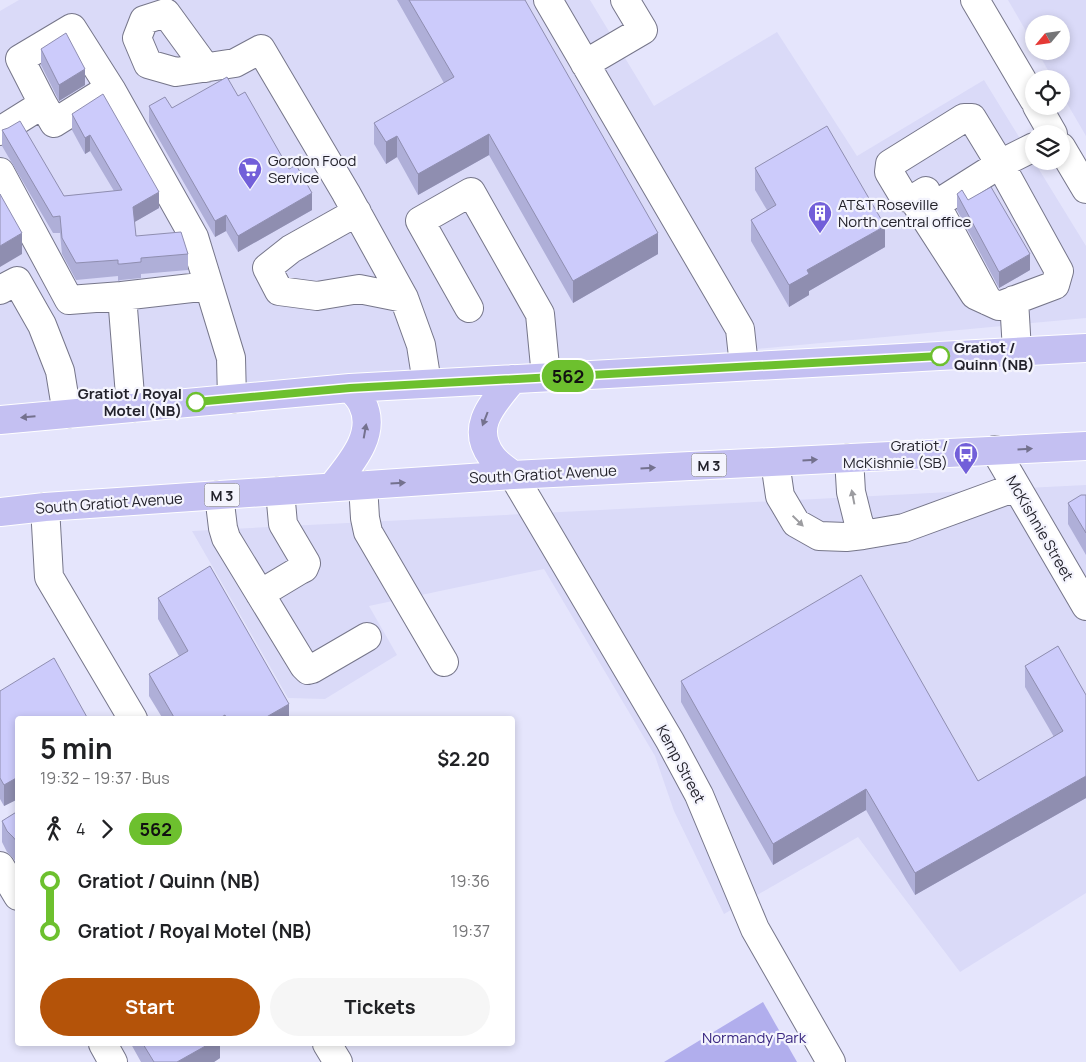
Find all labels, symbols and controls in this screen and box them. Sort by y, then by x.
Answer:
north arrow [1025,15,1070,60]
map controls [1025,15,1070,170]
button: locate [1025,70,1070,115]
button: layers [1025,125,1070,170]
place label: Gordon Food Service [268,150,356,188]
supermarket icon: Gordon Food Service [237,156,263,190]
place label: AT&T Roseville North central office [838,194,972,232]
building icon: AT&T Roseville North central office [807,200,833,234]
place label: Gratiot / Quinn (NB) [954,337,1034,375]
marker: Gratiot / Quinn (NB) [930,346,950,366]
line badge: 562 [539,360,597,392]
text: 562 [552,364,584,388]
place label: Gratiot / Royal Motel (NB) [78,383,182,421]
marker: Gratiot / Royal Motel (NB) [186,392,206,412]
one-way arrow [481,412,489,426]
one-way arrow [20,413,36,421]
one-way arrow [362,422,370,438]
place label: Gratiot / McKishnie (SB) [843,435,948,473]
bus stop icon: Gratiot / McKishnie (SB) [953,441,979,475]
one-way arrow [1017,445,1033,453]
road number: M 3 [692,454,726,476]
one-way arrow [803,455,819,463]
street label: South Gratiot Avenue [469,460,618,488]
one-way arrow [640,464,656,472]
street label: McKishnie Street [1001,472,1079,584]
one-way arrow [391,478,407,486]
road number: M 3 [204,484,240,506]
street label: South Gratiot Avenue [35,487,184,519]
one-way arrow [848,489,856,505]
one-way arrow [792,516,804,527]
street label: Kemp Street [652,721,710,807]
text: 5 min [40,729,113,767]
text: $2.20 [437,746,490,772]
text: 19:32 – 19:37 · Bus [40,767,170,789]
icon: walk [40,815,68,843]
icon: forward [93,815,121,843]
text: 562 [139,817,172,841]
text: 4 [76,818,85,840]
text: Gratiot / Quinn (NB) [78,868,261,894]
text: 19:36 [450,870,490,892]
text: Gratiot / Royal Motel (NB) [78,918,313,944]
text: 19:37 [452,920,490,942]
button: Start [40,978,260,1036]
button: Tickets [270,978,490,1036]
park label: Normandy Park [702,1027,807,1048]

